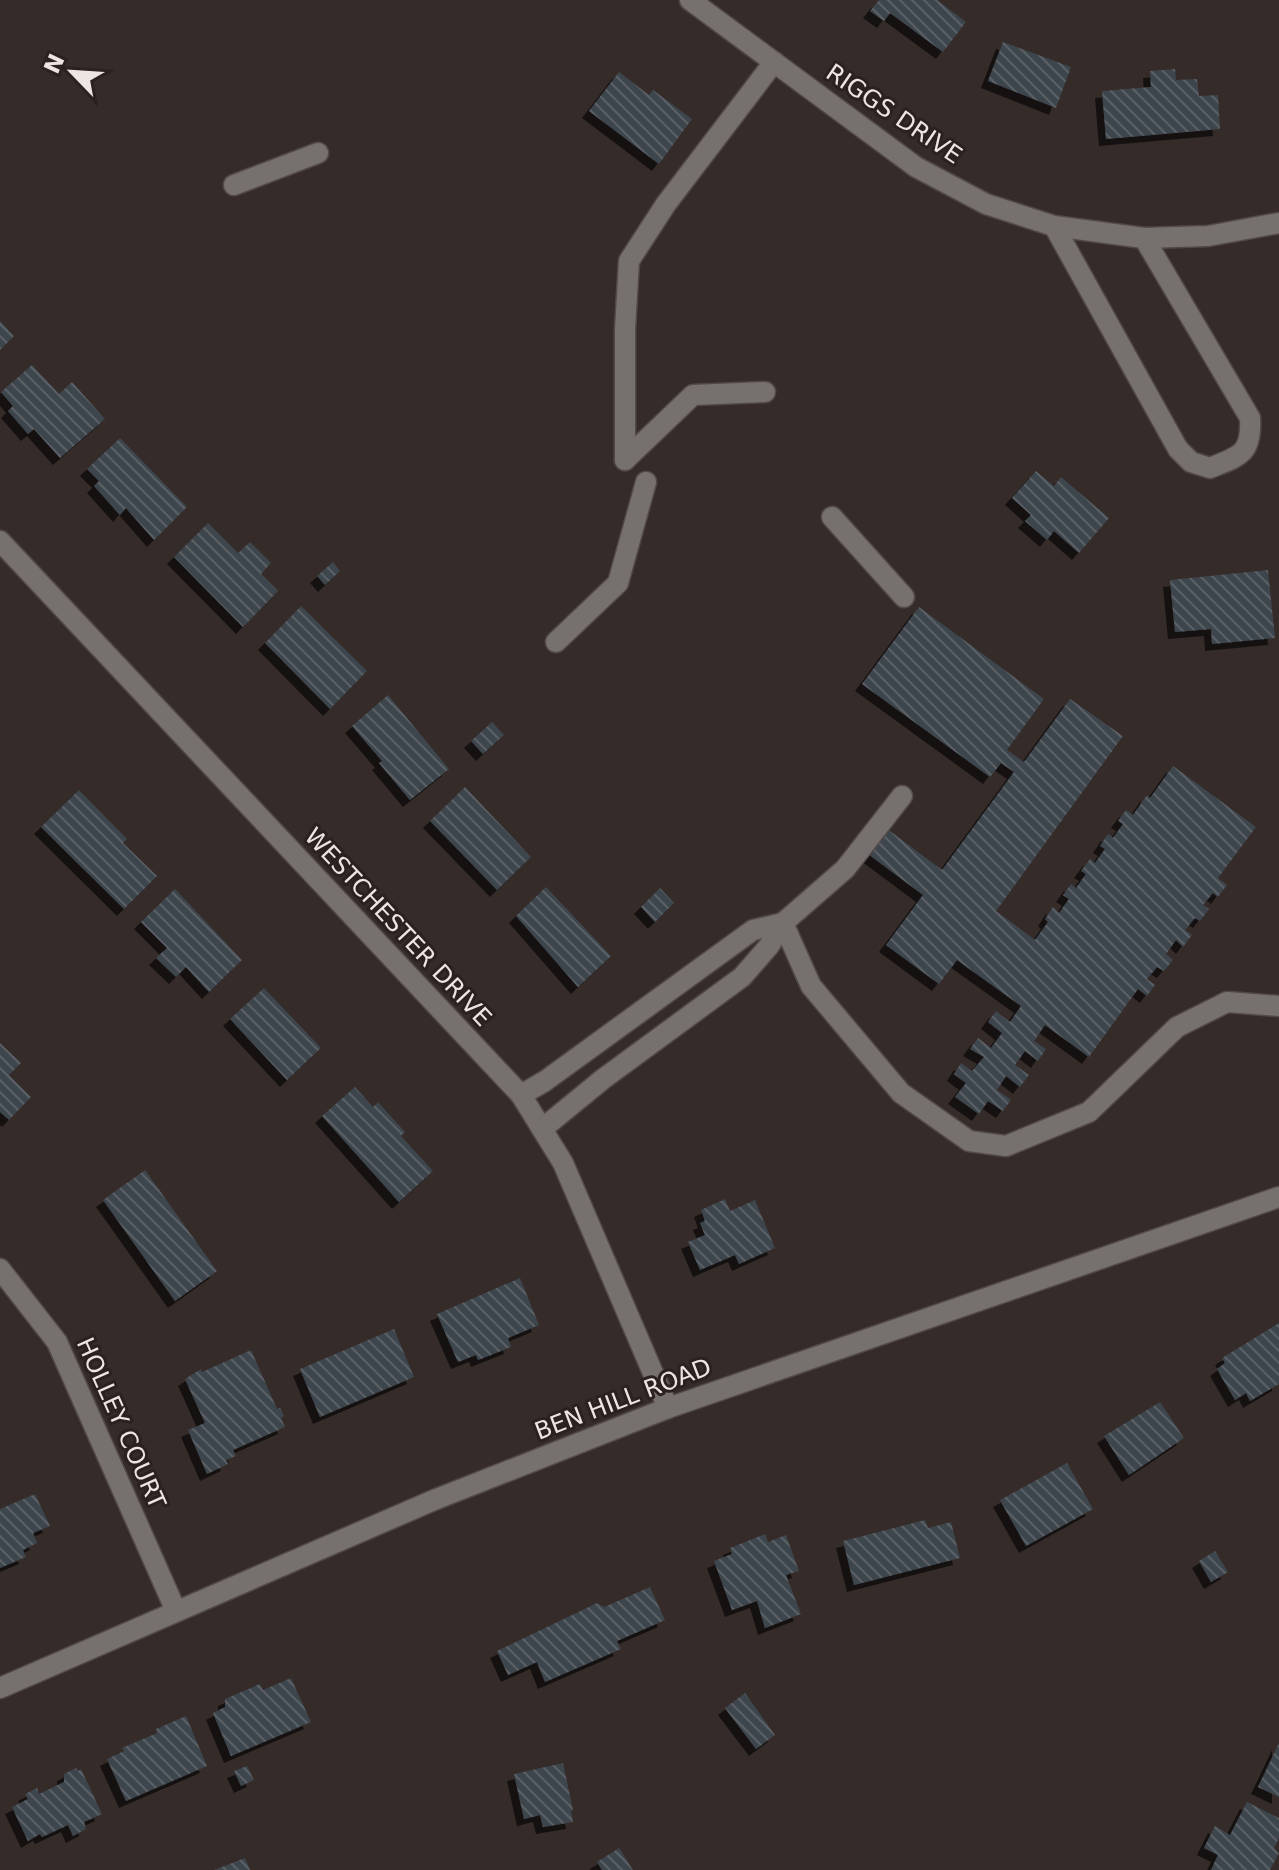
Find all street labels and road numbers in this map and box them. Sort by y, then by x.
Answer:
street label: RIGGS DRIVE [821,58,967,170]
street label: WESTCHESTER DRIVE [299,822,497,1032]
street label: HOLLEY COURT [71,1333,171,1513]
street label: BEN HILL ROAD [531,1352,715,1446]

